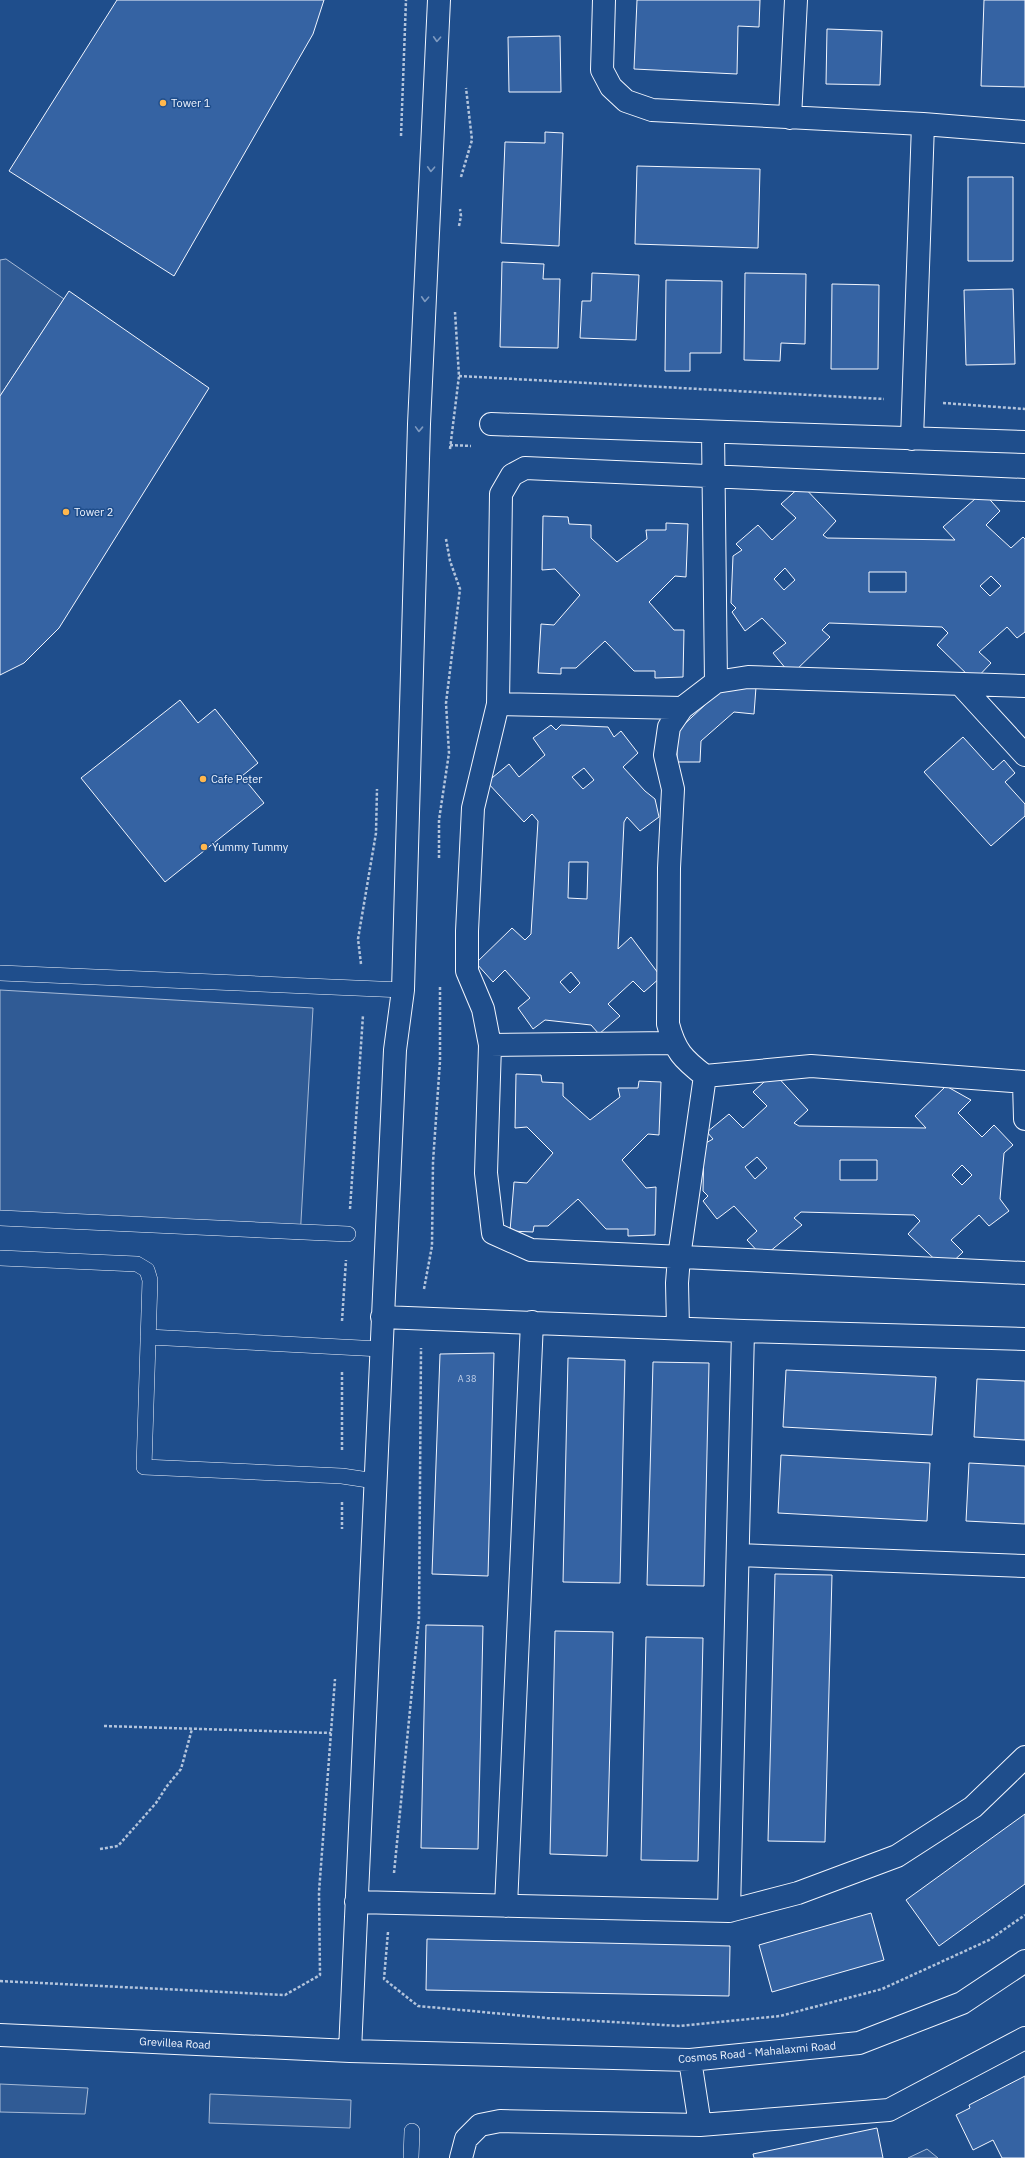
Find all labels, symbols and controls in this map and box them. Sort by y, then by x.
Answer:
one-way arrow [433,36,441,42]
place label: Tower 1 [171,96,211,110]
marker: Tower 1 [158,98,168,108]
one-way arrow [427,166,435,172]
one-way arrow [420,296,429,302]
one-way arrow [414,426,423,432]
place label: Tower 2 [74,505,113,519]
marker: Tower 2 [61,507,71,517]
place label: Cafe Peter [211,772,262,786]
marker: Cafe Peter [198,774,208,784]
place label: Yummy Tummy [212,840,289,854]
marker: Yummy Tummy [199,842,209,852]
house number: A 38 [458,1373,476,1384]
street label: Grevillea Road [139,2034,211,2052]
street label: Cosmos Road - Mahalaxmi Road [677,2038,837,2066]

